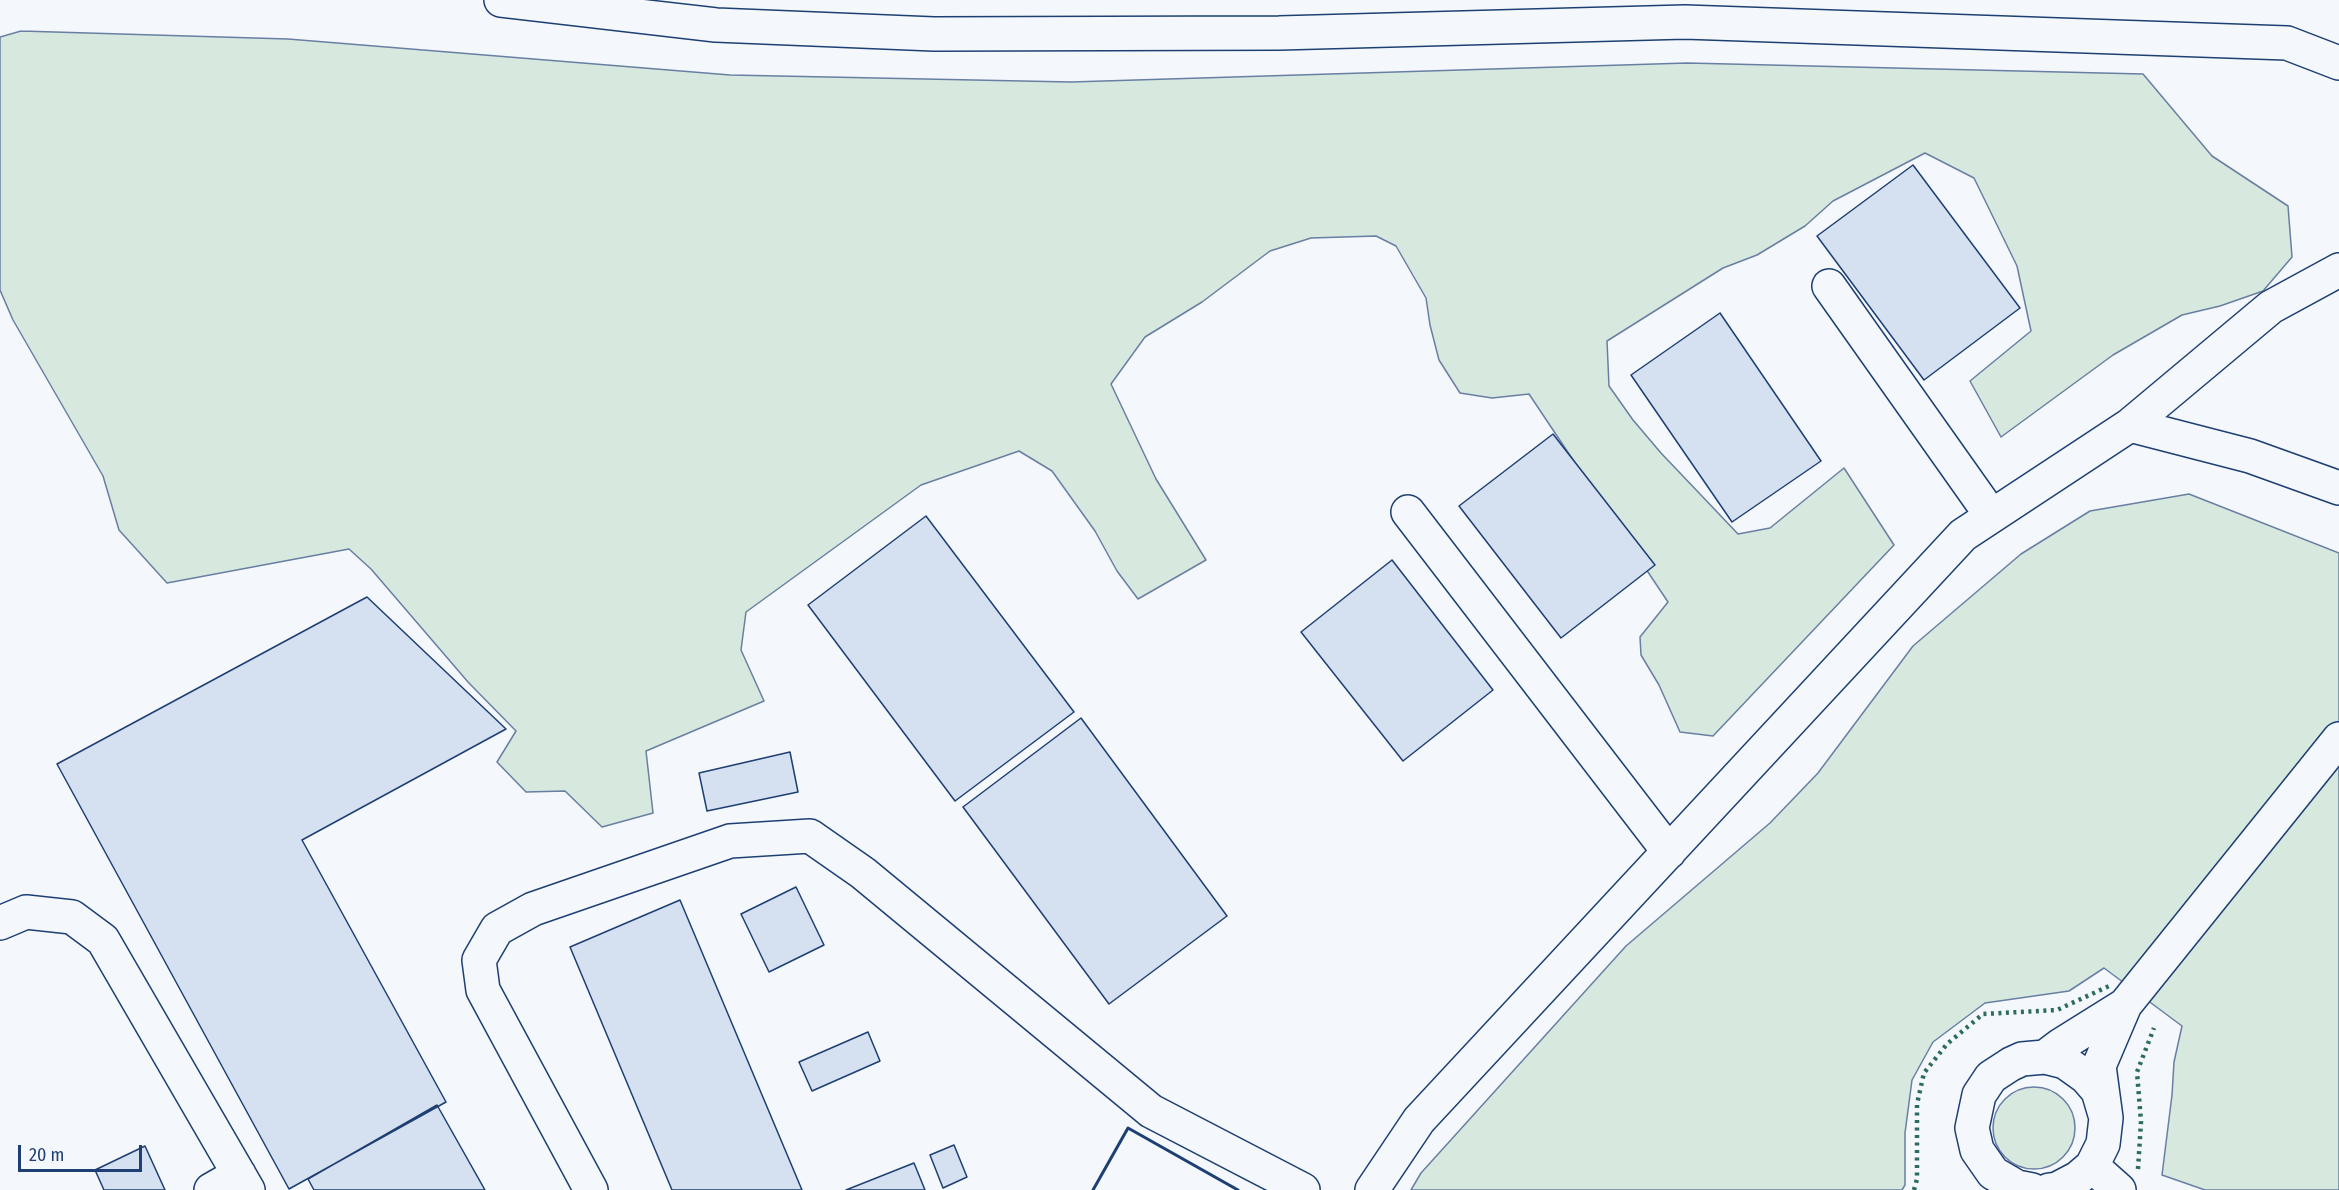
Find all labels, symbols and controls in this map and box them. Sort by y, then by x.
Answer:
scale bar [21,1133,146,1171]
text: 20 m [29,1144,64,1166]

